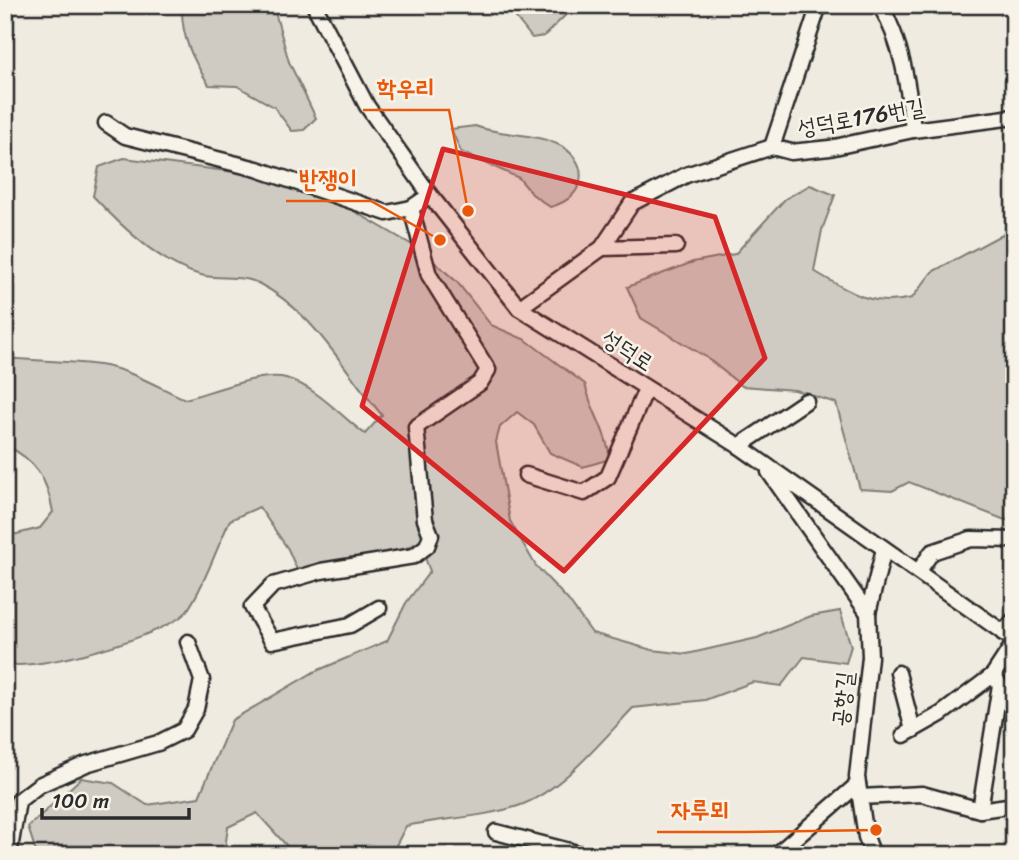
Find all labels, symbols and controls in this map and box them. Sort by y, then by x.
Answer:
callout: 학우리 [363,65,449,110]
text: 학우리 [376,67,435,109]
street label: 성덕로176번길 [794,86,928,149]
callout: 반쟁이 [286,156,371,201]
text: 반쟁이 [299,158,357,200]
street label: 성덕로 [593,318,662,383]
street label: 공항길 [819,669,866,729]
scale bar [42,776,189,820]
text: 100 m [52,782,109,820]
callout: 자루뫼 [657,787,743,832]
text: 자루뫼 [671,789,729,831]

